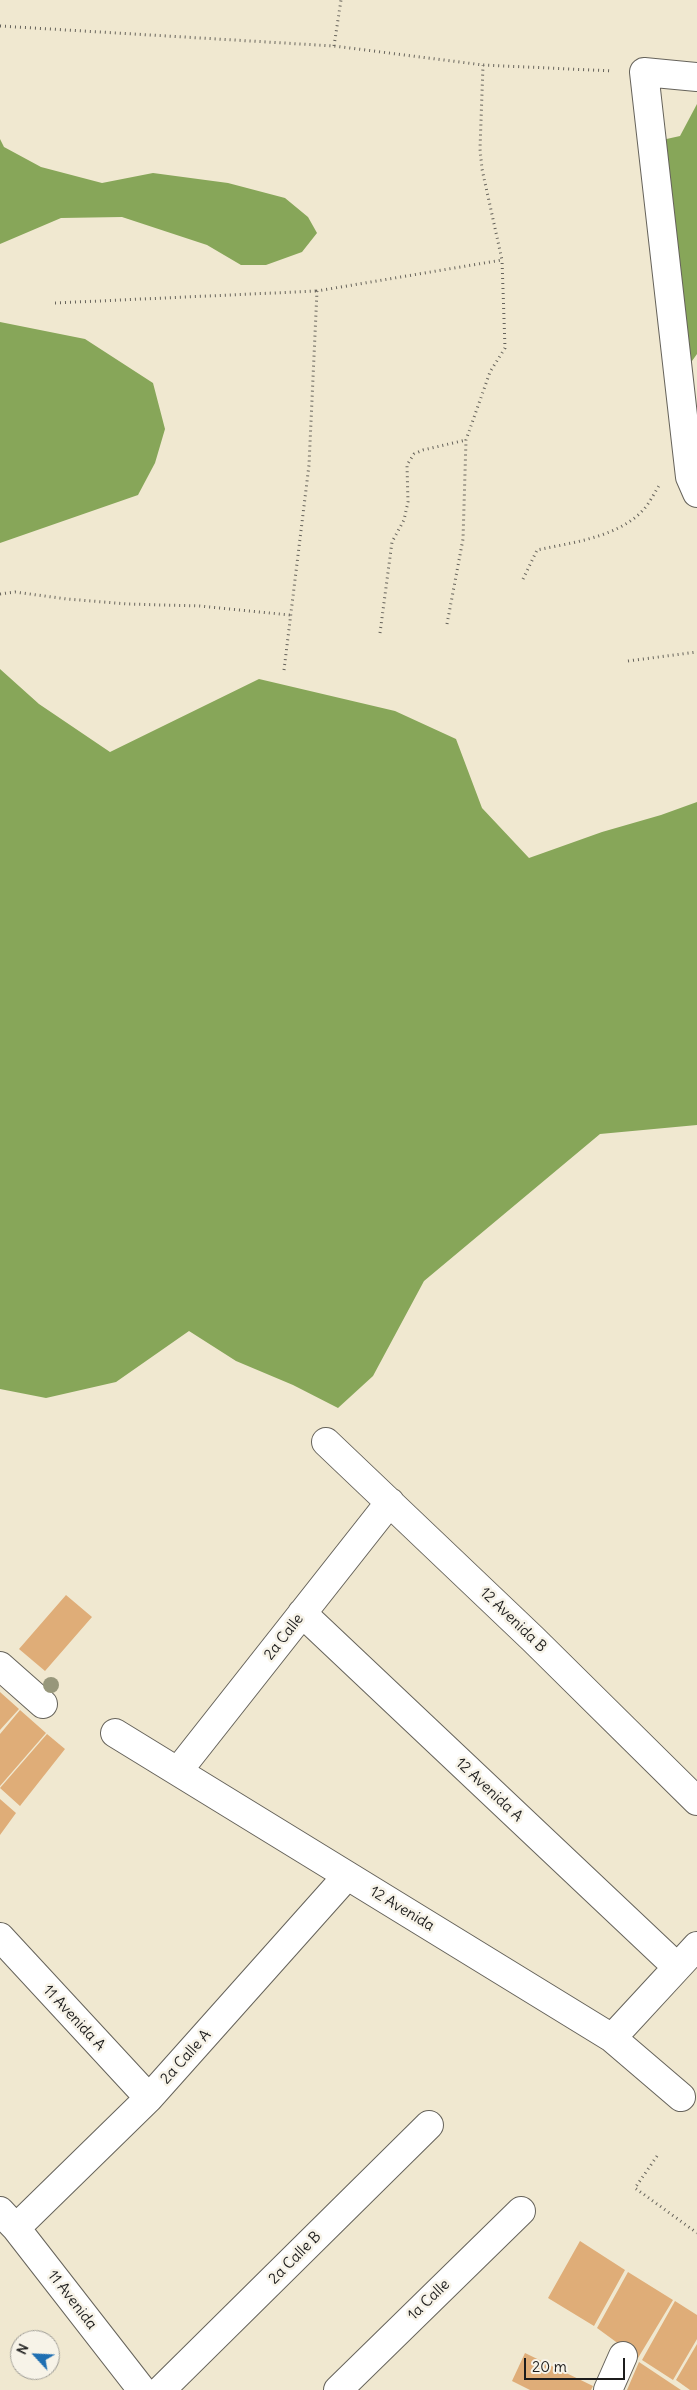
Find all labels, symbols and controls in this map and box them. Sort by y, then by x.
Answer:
street label: 12 Avenida B [476,1584,550,1656]
street label: 2a Calle [260,1610,308,1664]
street label: 12 Avenida A [452,1754,526,1826]
street label: 12 Avenida [366,1883,438,1935]
street label: 11 Avenida A [39,1982,109,2054]
street label: 2a Calle A [157,2026,215,2088]
street label: 2a Calle B [265,2228,325,2288]
street label: 11 Avenida [43,2267,101,2333]
street label: 1a Calle [404,2276,454,2324]
north arrow [10,2330,60,2380]
text: N [12,2341,33,2357]
scale bar [527,2348,628,2380]
text: 20 m [532,2357,567,2376]

